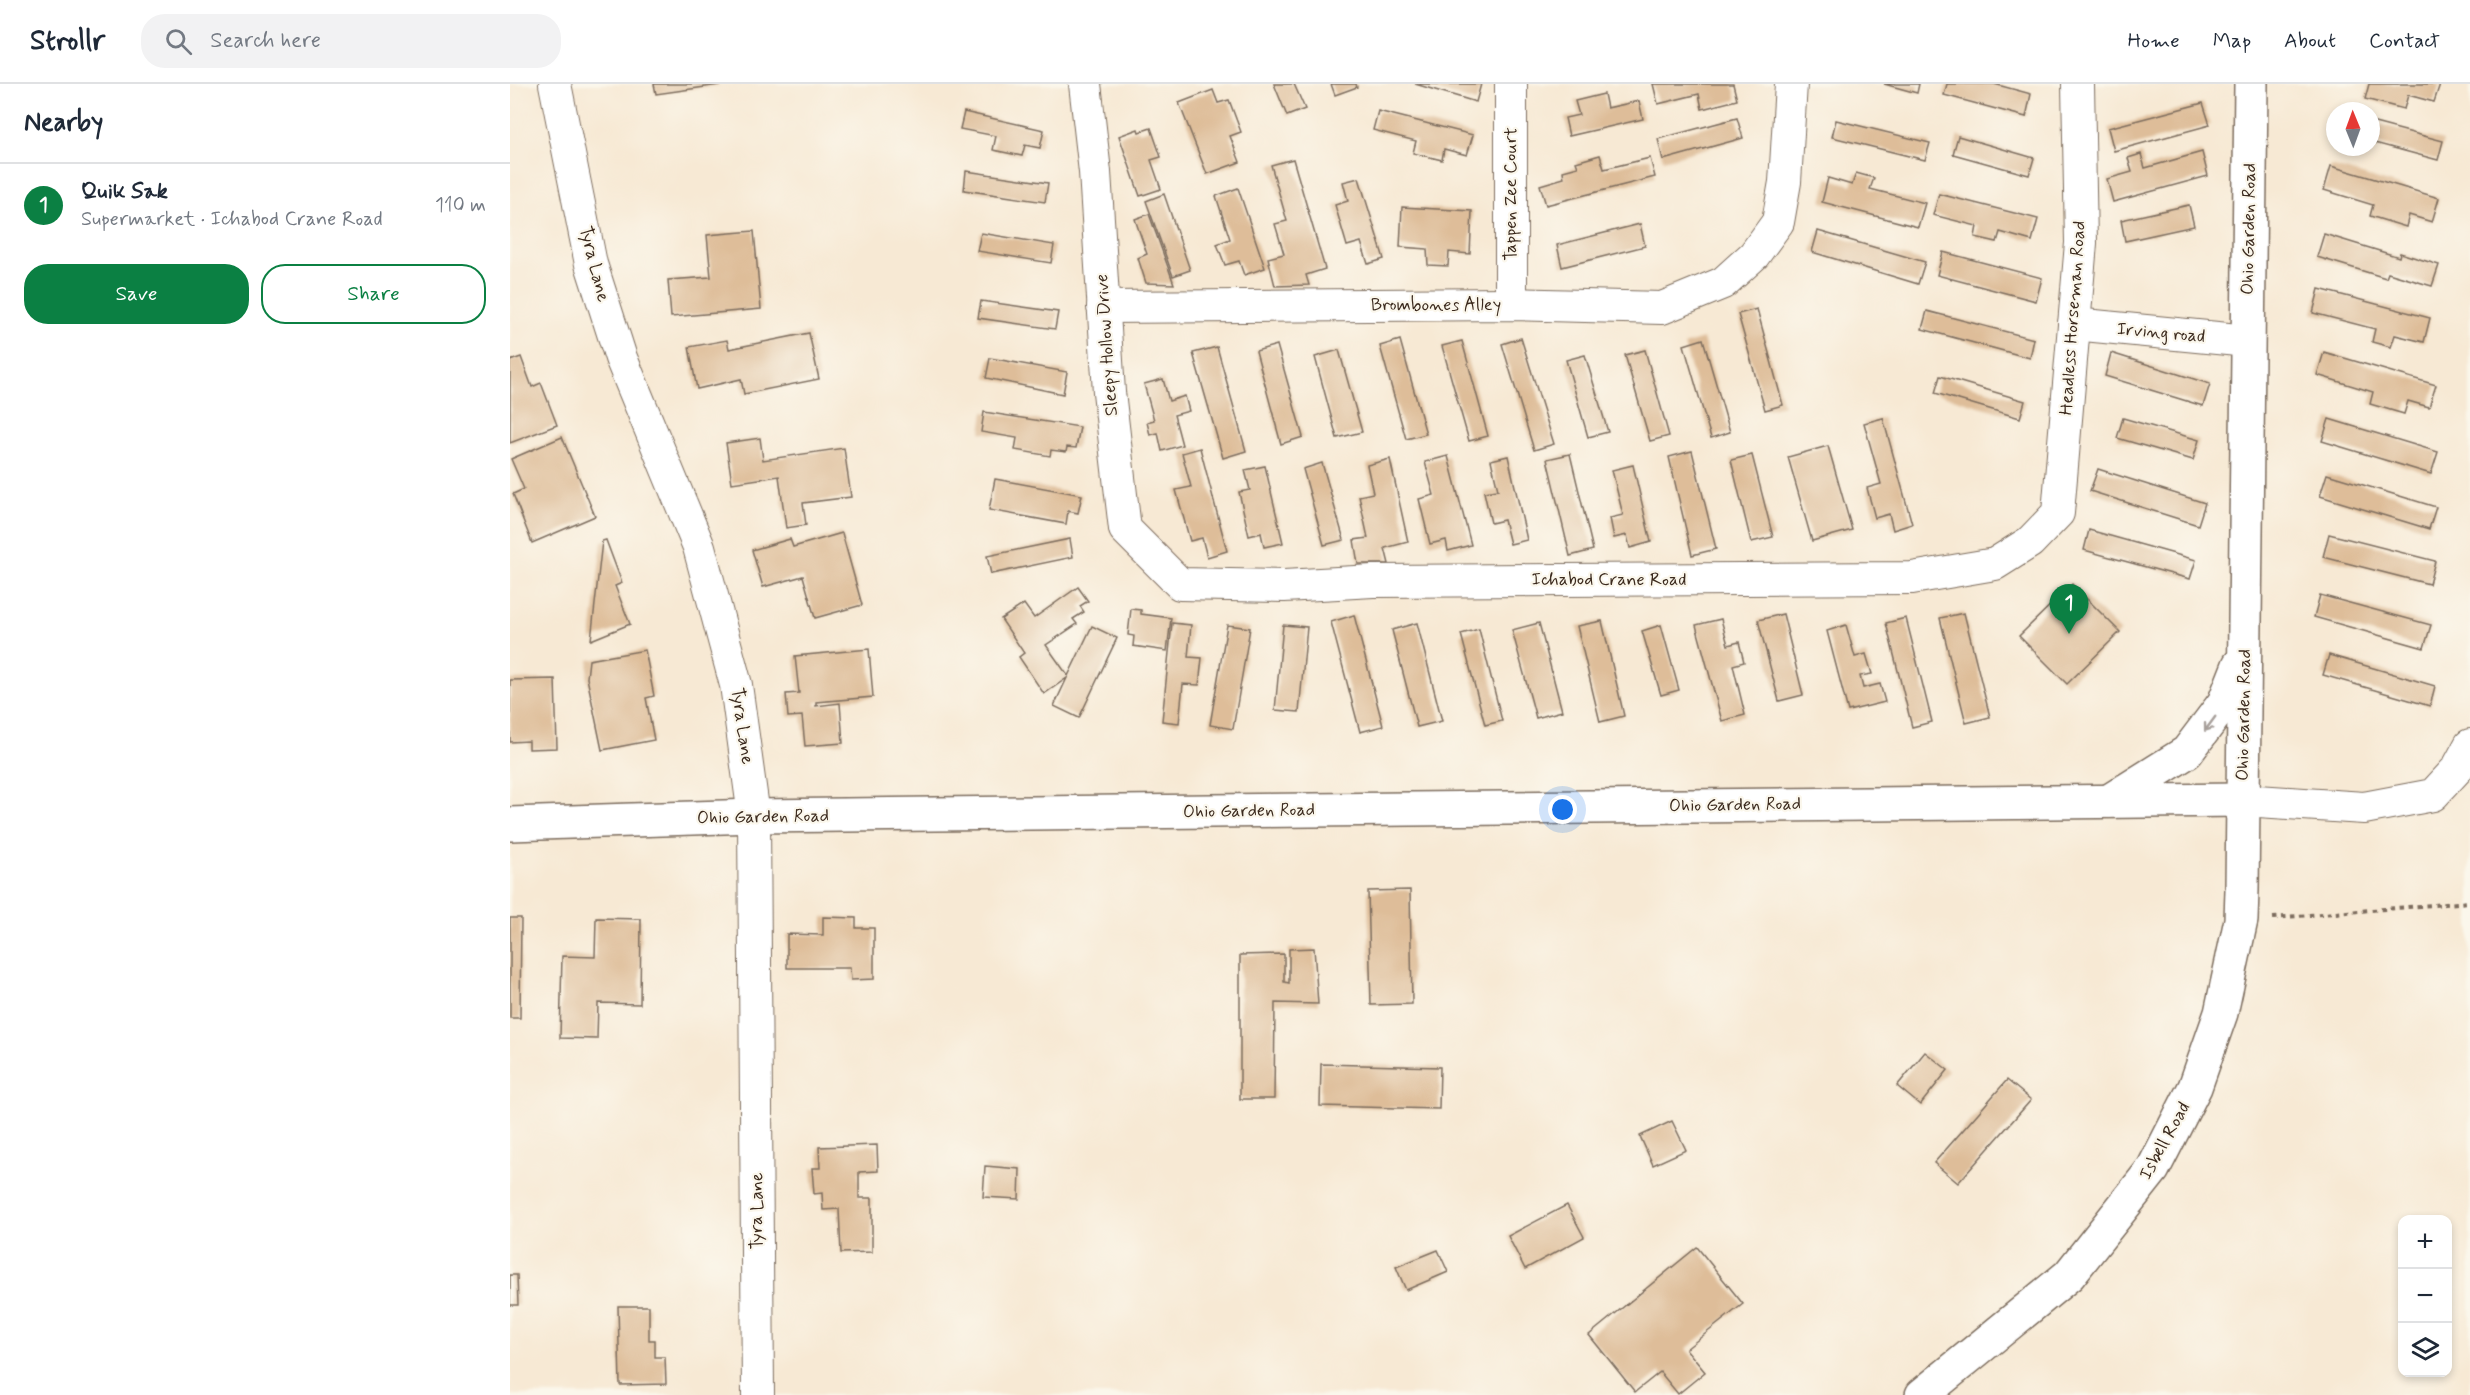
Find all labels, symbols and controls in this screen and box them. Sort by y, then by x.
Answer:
search box [141,14,561,68]
text: Strollr [30,23,105,60]
icon: search [162,25,195,58]
text: Search here [210,27,321,55]
text: Home [2128,27,2180,55]
text: Map [2213,27,2251,55]
text: About [2284,27,2336,55]
text: Contact [2369,27,2440,55]
north arrow [2326,102,2380,156]
text: Nearby [24,106,103,140]
street label: Tappen Zee Court [1499,127,1523,261]
street label: Ohio Garden Road [2236,163,2262,295]
text: Quik Sak [81,178,168,206]
text: 1 [39,192,48,219]
text: 110 m [435,192,486,219]
text: Supermarket · Ichabod Crane Road [81,206,383,233]
street label: Headless Horseman Road [2054,220,2092,416]
street label: Tyra Lane [573,224,615,304]
button: Save [24,264,249,324]
button: Share [261,264,486,324]
street label: Sleepy Hollow Drive [1090,273,1124,417]
street label: Brombones Alley [1371,293,1501,317]
street label: Irving road [2116,317,2206,349]
street label: Ichabod Crane Road [1532,568,1686,592]
pin: 1 [2050,584,2088,634]
street label: Ohio Garden Road [2231,649,2257,781]
street label: Tyra Lane [725,686,759,766]
one-way arrow [2204,715,2216,731]
street label: Ohio Garden Road [1669,792,1801,818]
your location [1548,795,1577,824]
street label: Ohio Garden Road [1183,798,1315,824]
street label: Ohio Garden Road [697,804,829,830]
street label: Isbell Road [2134,1098,2196,1184]
street label: Tyra Lane [745,1172,769,1250]
map controls [2398,1215,2452,1377]
button: + [2398,1215,2452,1269]
button: − [2398,1269,2452,1323]
button: layers [2398,1323,2452,1377]

